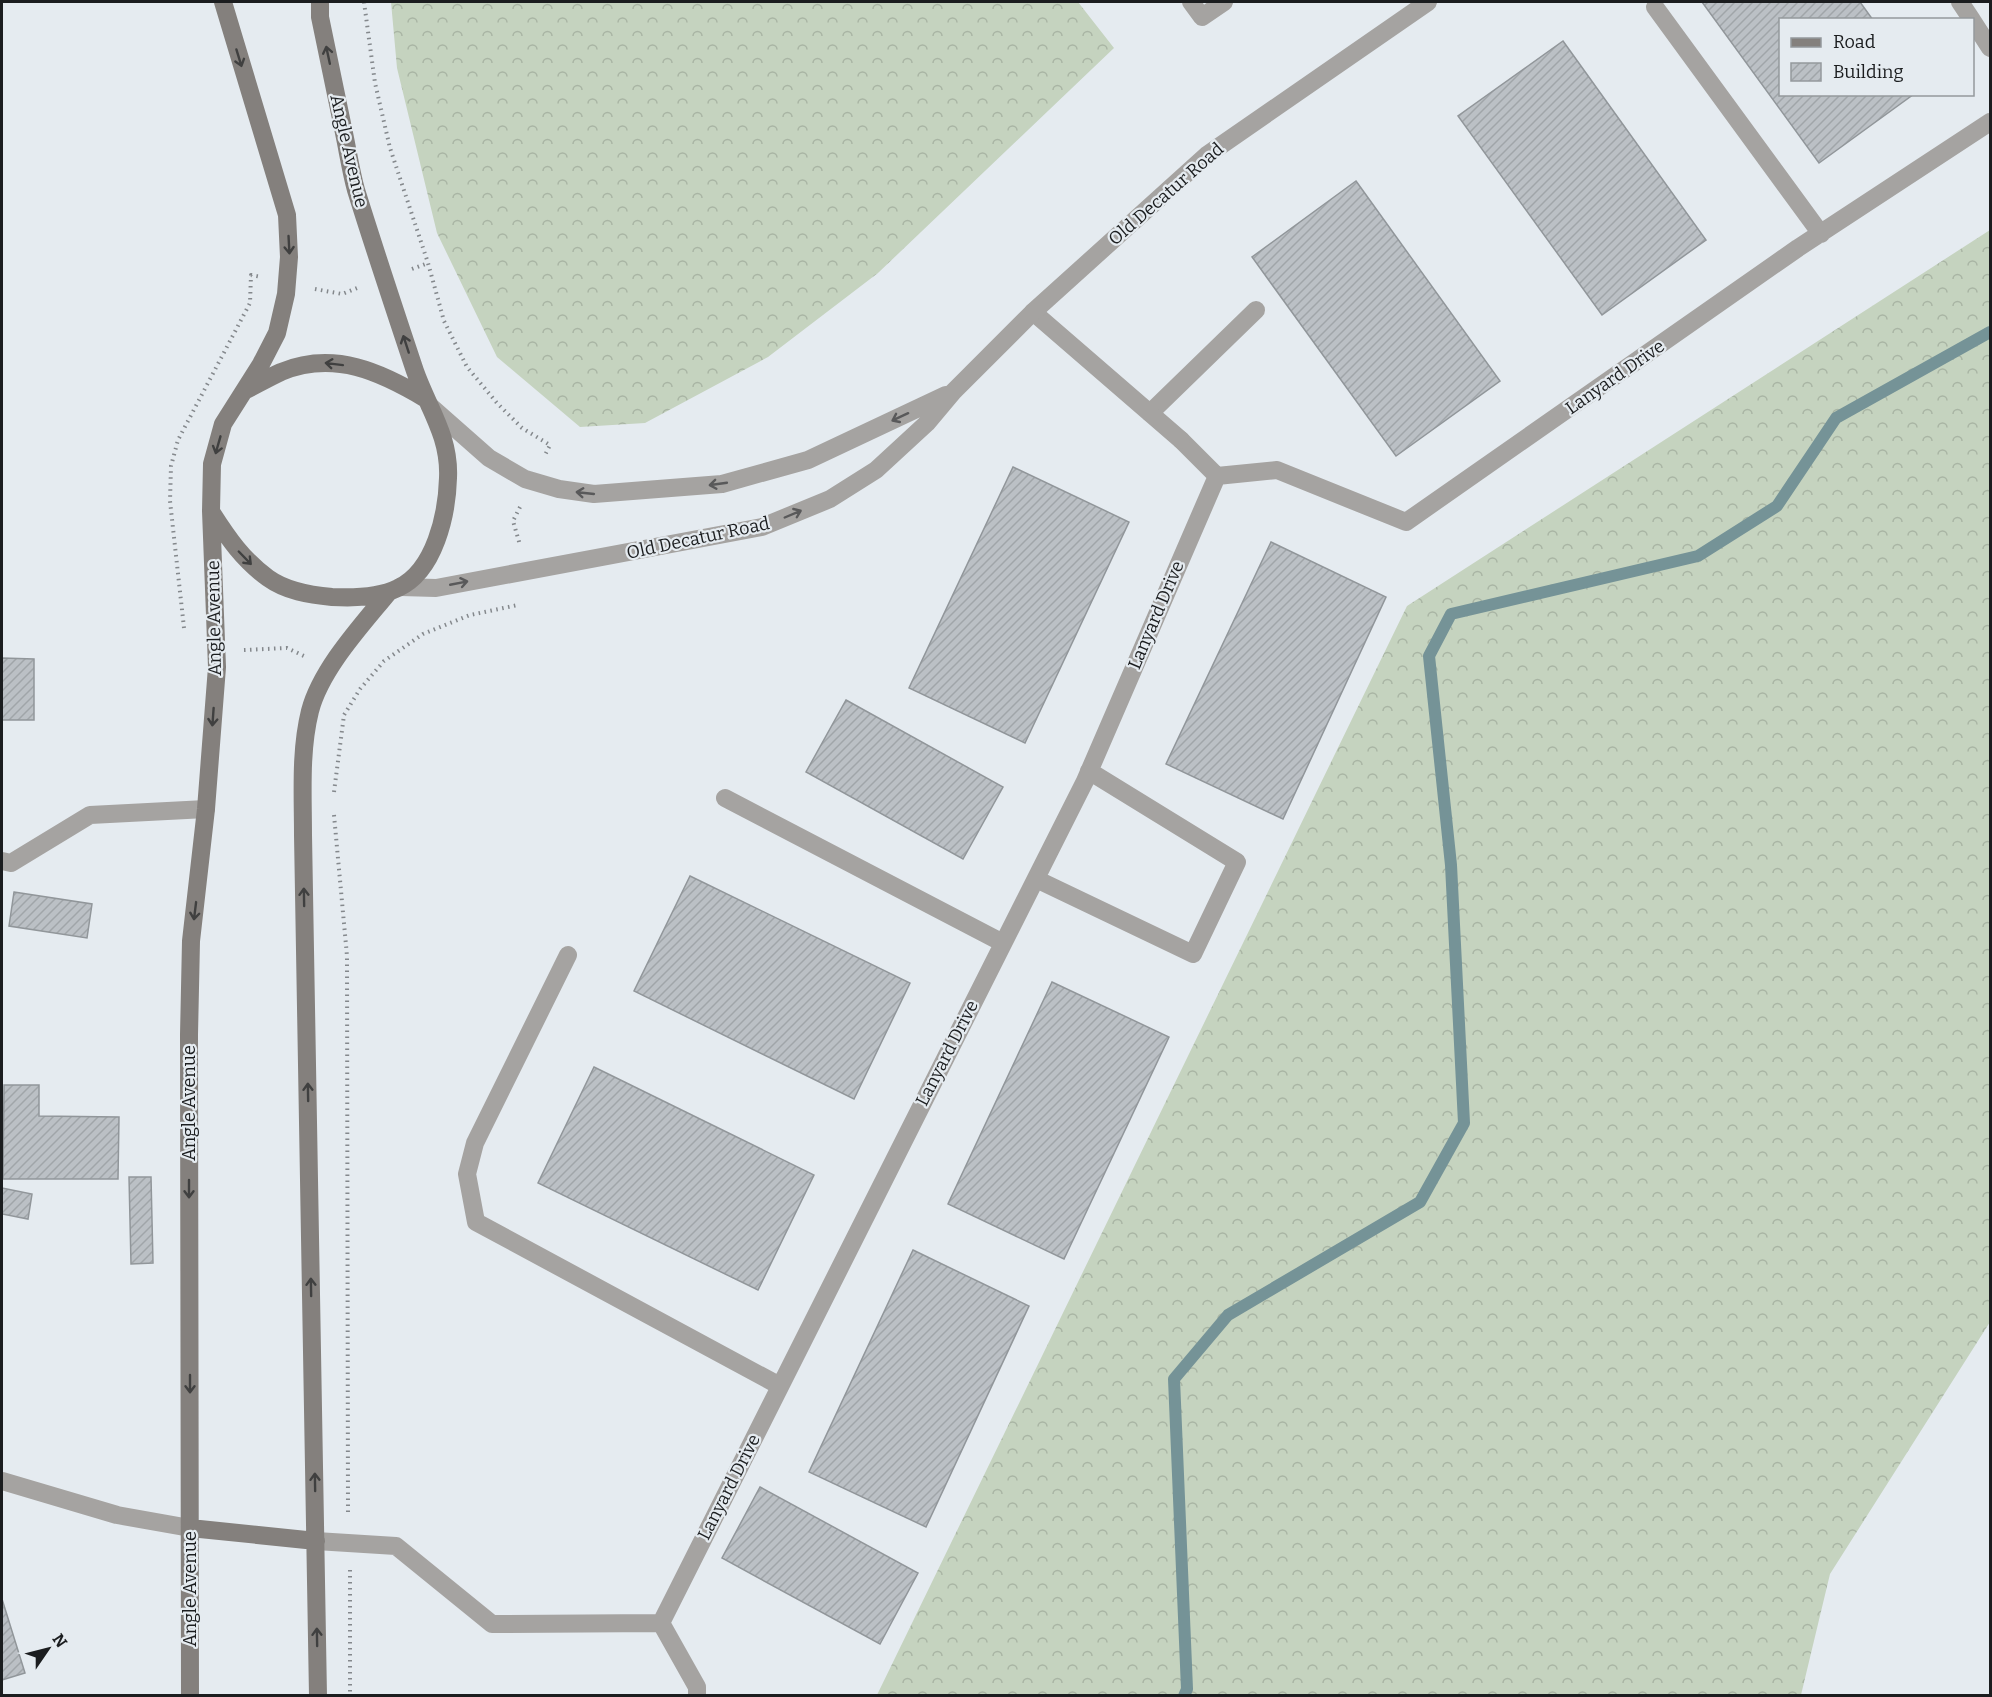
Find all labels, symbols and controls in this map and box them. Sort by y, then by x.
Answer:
legend [1779,18,1974,96]
text: Road [1833,31,1876,53]
one-way arrow [322,45,333,65]
one-way arrow [235,48,246,67]
text: Building [1833,61,1904,83]
street label: Angle Avenue [325,92,373,210]
street label: Old Decatur Road [1104,138,1228,250]
one-way arrow [283,235,294,255]
one-way arrow [400,335,411,354]
street label: Lanyard Drive [1561,335,1669,419]
one-way arrow [324,358,344,369]
one-way arrow [892,411,910,423]
one-way arrow [212,435,223,454]
one-way arrow [709,478,729,489]
one-way arrow [576,487,596,498]
one-way arrow [784,508,802,519]
street label: Old Decatur Road [624,512,772,564]
one-way arrow [238,551,253,566]
street label: Lanyard Drive [1123,557,1189,673]
street label: Angle Avenue [202,560,226,676]
one-way arrow [449,577,468,588]
one-way arrow [208,706,219,726]
one-way arrow [298,888,310,908]
one-way arrow [189,900,200,920]
street label: Lanyard Drive [911,997,983,1109]
street label: Angle Avenue [178,1045,200,1161]
one-way arrow [302,1083,313,1103]
one-way arrow [183,1179,195,1199]
one-way arrow [306,1278,317,1298]
one-way arrow [184,1374,196,1394]
street label: Lanyard Drive [693,1431,765,1543]
one-way arrow [309,1473,321,1493]
street label: Angle Avenue [179,1531,201,1647]
north arrow [18,1619,78,1679]
one-way arrow [311,1628,323,1648]
text: N [49,1630,71,1651]

